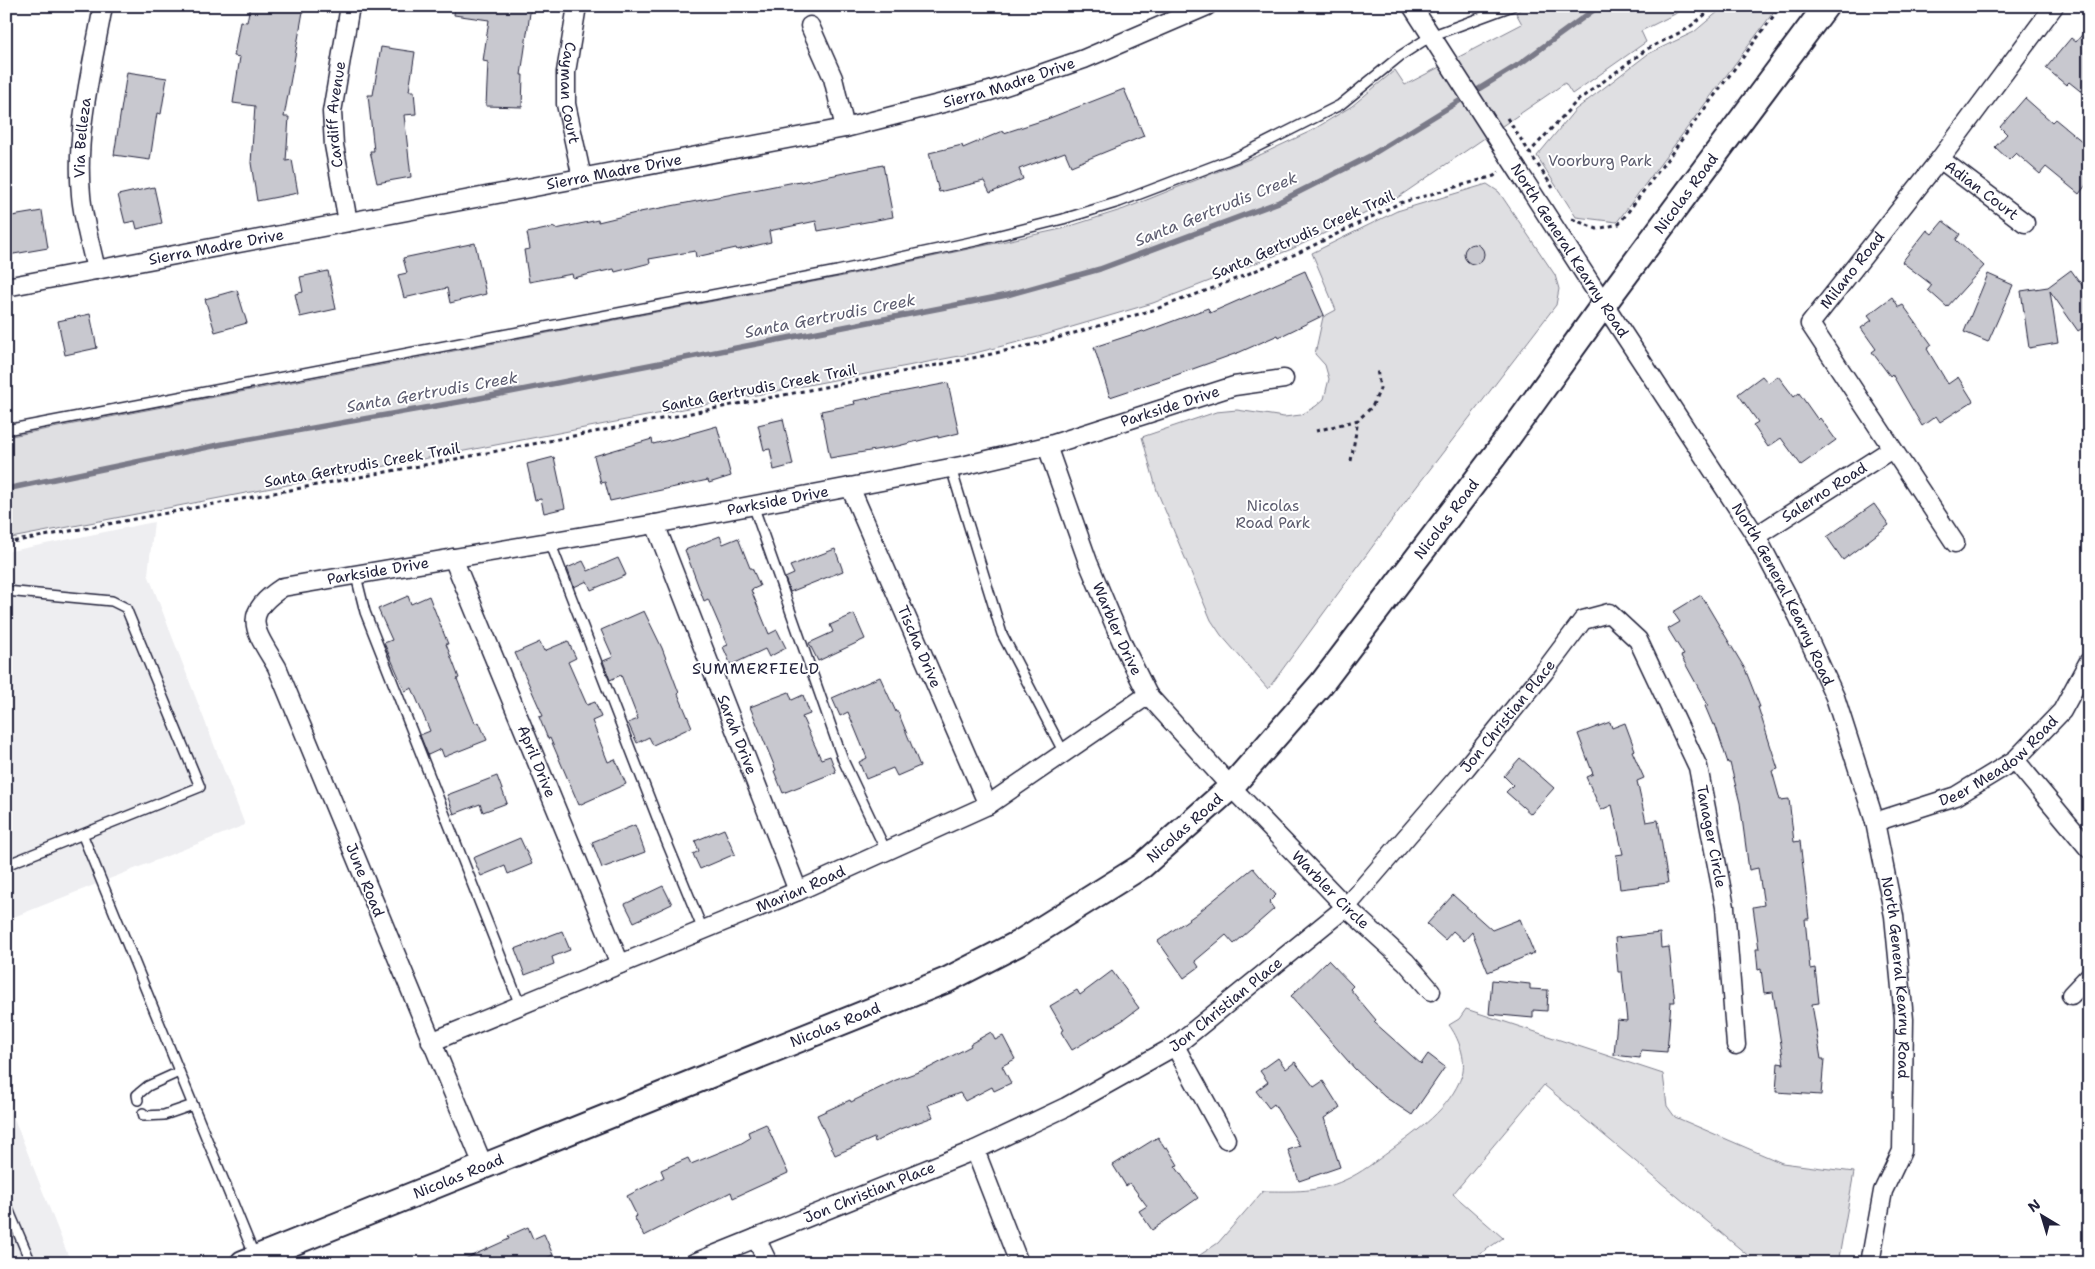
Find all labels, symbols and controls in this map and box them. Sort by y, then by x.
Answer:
street label: Cayman Court [556,40,584,146]
street label: Sierra Madre Drive [941,53,1078,113]
street label: Cardiff Avenue [322,60,350,169]
street label: Via Belleza [70,95,96,178]
street label: Sierra Madre Drive [545,149,684,194]
street label: Nicolas Road [1650,149,1723,238]
park label: Voorburg Park [1548,151,1652,171]
street label: Adian Court [1940,156,2023,225]
street label: North General Kearny Road [1506,160,1634,342]
water label: Santa Gertrudis Creek [1132,167,1300,251]
street label: Santa Gertrudis Creek Trail [1208,185,1398,284]
street label: Sierra Madre Drive [147,225,286,270]
street label: Milano Road [1816,227,1889,313]
water label: Santa Gertrudis Creek [743,289,917,343]
street label: Santa Gertrudis Creek Trail [660,359,859,417]
water label: Santa Gertrudis Creek [345,367,519,417]
street label: Parkside Drive [1118,381,1222,432]
street label: Santa Gertrudis Creek Trail [263,438,462,492]
street label: Salerno Road [1778,457,1871,527]
street label: Nicolas Road [1410,474,1484,563]
street label: Parkside Drive [725,481,830,520]
park label: Nicolas Road Park [1236,496,1310,533]
street label: North General Kearny Road [1727,499,1839,689]
street label: Parkside Drive [325,552,430,589]
street label: Warbler Drive [1088,579,1147,679]
street label: Tischa Drive [893,602,946,691]
street label: Jon Christian Place [1456,656,1560,777]
district label: SUMMERFIELD [692,658,820,679]
street label: Sarah Drive [712,692,762,777]
street label: Deer Meadow Road [1936,711,2063,811]
street label: April Drive [513,722,560,801]
street label: Tanager Circle [1692,784,1731,890]
street label: Nicolas Road [1142,788,1228,867]
street label: June Road [341,840,389,920]
street label: Warbler Circle [1287,846,1374,933]
street label: Marian Road [753,861,849,917]
street label: North General Kearny Road [1876,875,1914,1079]
street label: Jon Christian Place [1166,953,1287,1057]
street label: Nicolas Road [787,998,884,1052]
street label: Nicolas Road [410,1149,507,1204]
street label: Jon Christian Place [801,1157,938,1228]
north arrow [2018,1192,2068,1242]
text: N [2024,1195,2044,1216]

